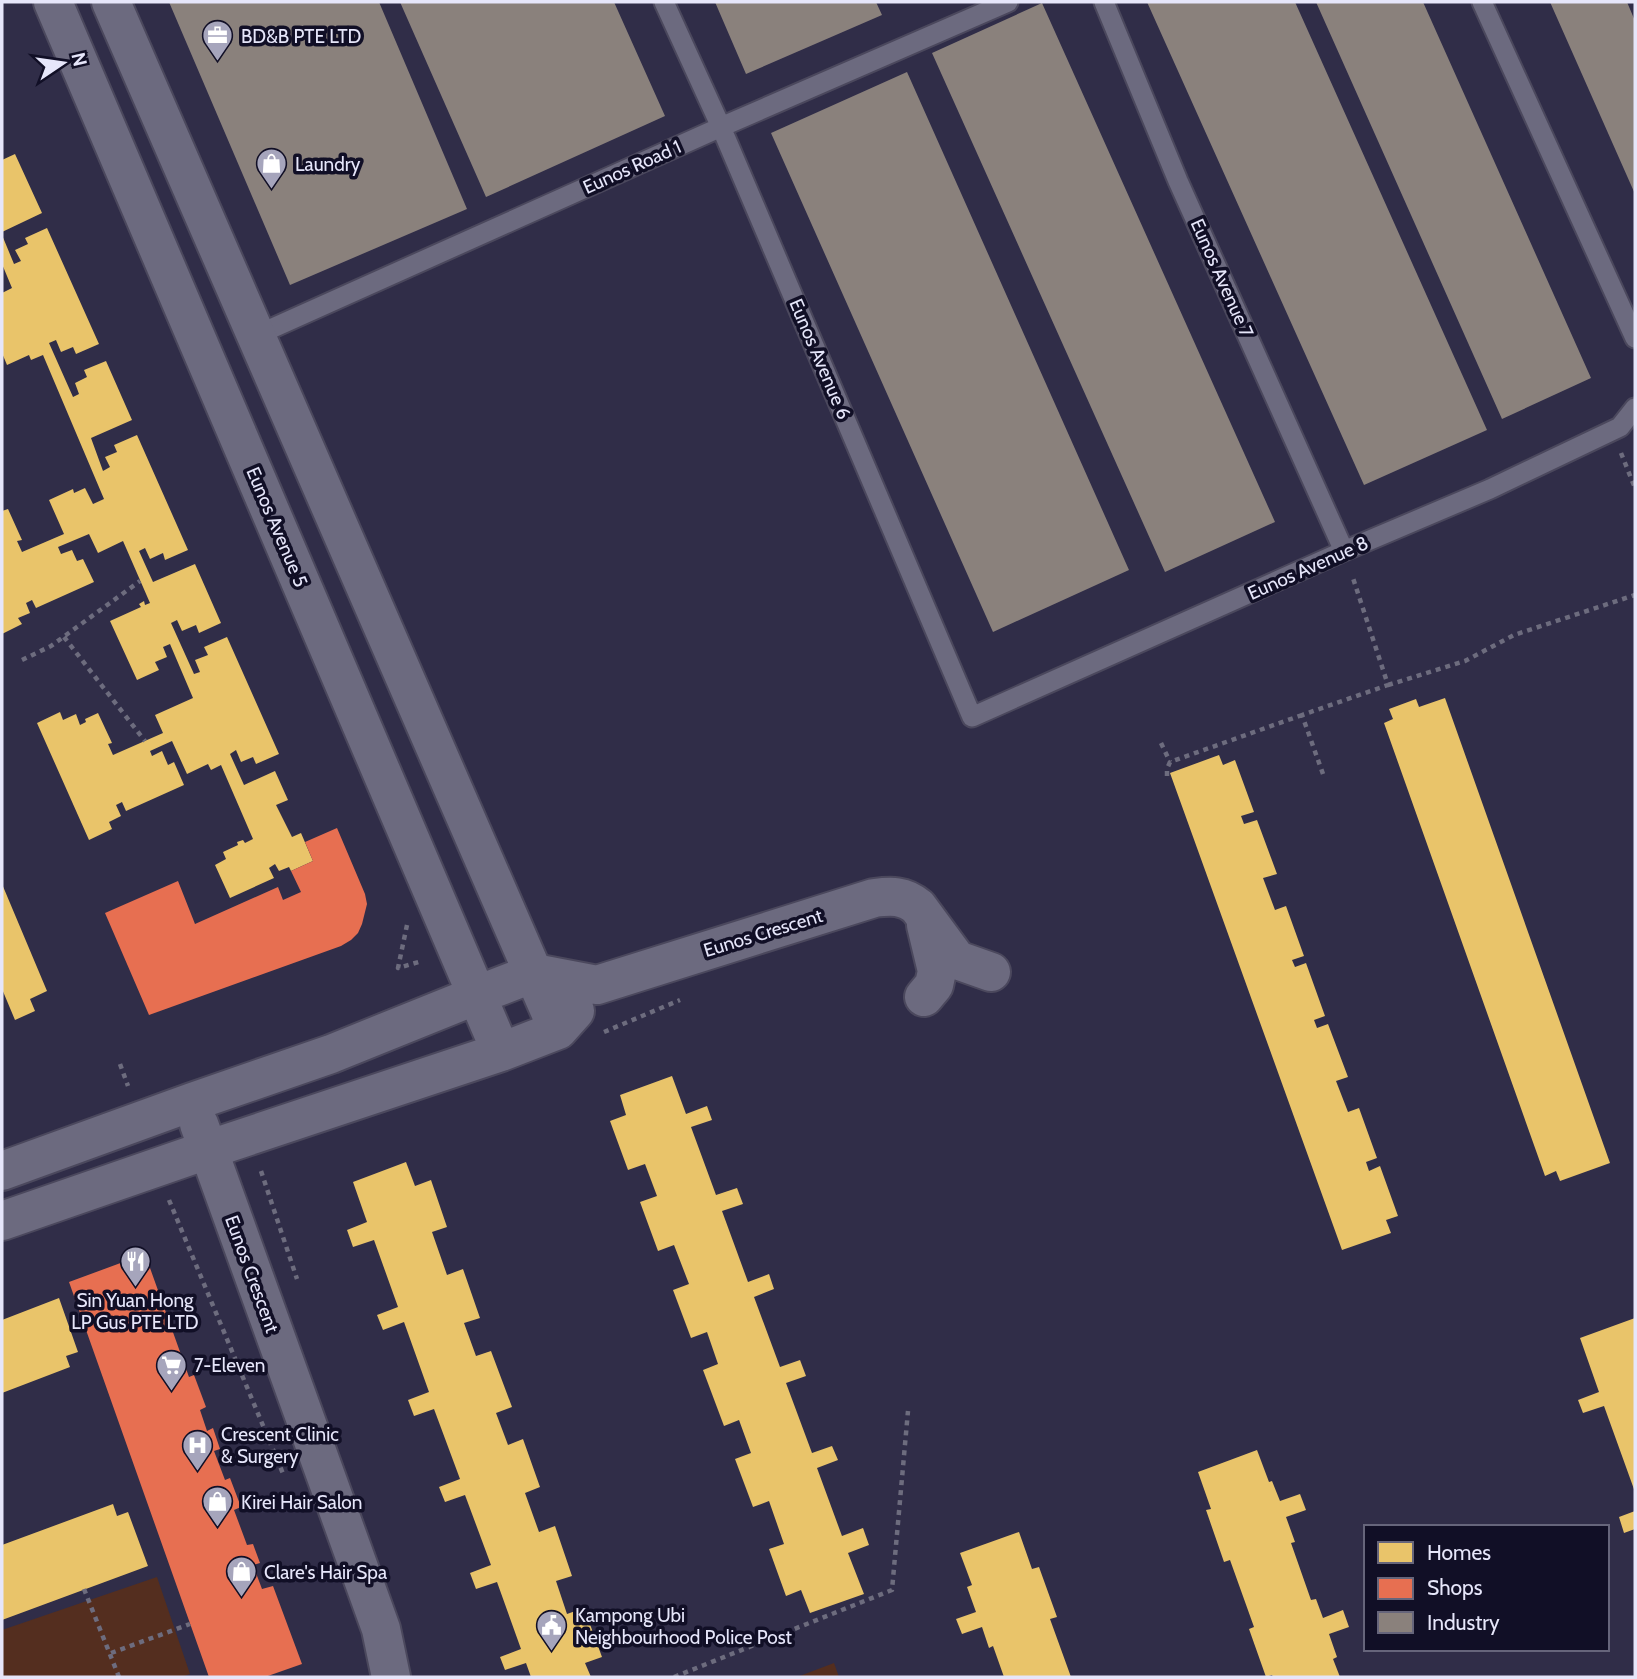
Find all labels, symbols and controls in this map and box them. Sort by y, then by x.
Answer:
office icon: BD&B PTE LTD [201,19,235,63]
place label: BD&B PTE LTD [241,25,362,48]
north arrow [28,28,98,98]
text: N [66,50,92,68]
street label: Eunos Road 1 [579,135,685,199]
shop icon: Laundry [255,147,289,191]
place label: Laundry [295,153,361,176]
street label: Eunos Avenue 7 [1186,215,1259,341]
street label: Eunos Avenue 6 [784,295,856,423]
street label: Eunos Avenue 5 [241,464,313,590]
street label: Eunos Avenue 8 [1244,531,1372,605]
street label: Eunos Crescent [701,904,826,962]
street label: Eunos Crescent [220,1212,284,1336]
restaurant icon: Sin Yuan Hong LP Gus PTE LTD [118,1244,152,1288]
place label: Sin Yuan Hong LP Gus PTE LTD [71,1289,199,1334]
supermarket icon: 7-Eleven [154,1348,188,1392]
place label: 7-Eleven [194,1354,265,1377]
place label: Crescent Clinic & Surgery [221,1423,339,1468]
hospital icon: Crescent Clinic & Surgery [181,1428,215,1472]
shop icon: Kirei Hair Salon [201,1485,235,1529]
place label: Kirei Hair Salon [241,1491,362,1514]
legend [1364,1525,1609,1651]
text: Homes [1427,1540,1491,1565]
shop icon: Clare's Hair Spa [224,1555,258,1599]
place label: Clare's Hair Spa [264,1561,387,1584]
text: Shops [1427,1575,1483,1600]
place label: Kampong Ubi Neighbourhood Police Post [575,1604,793,1649]
public building icon: Kampong Ubi Neighbourhood Police Post [535,1609,569,1653]
text: Industry [1427,1610,1500,1635]

